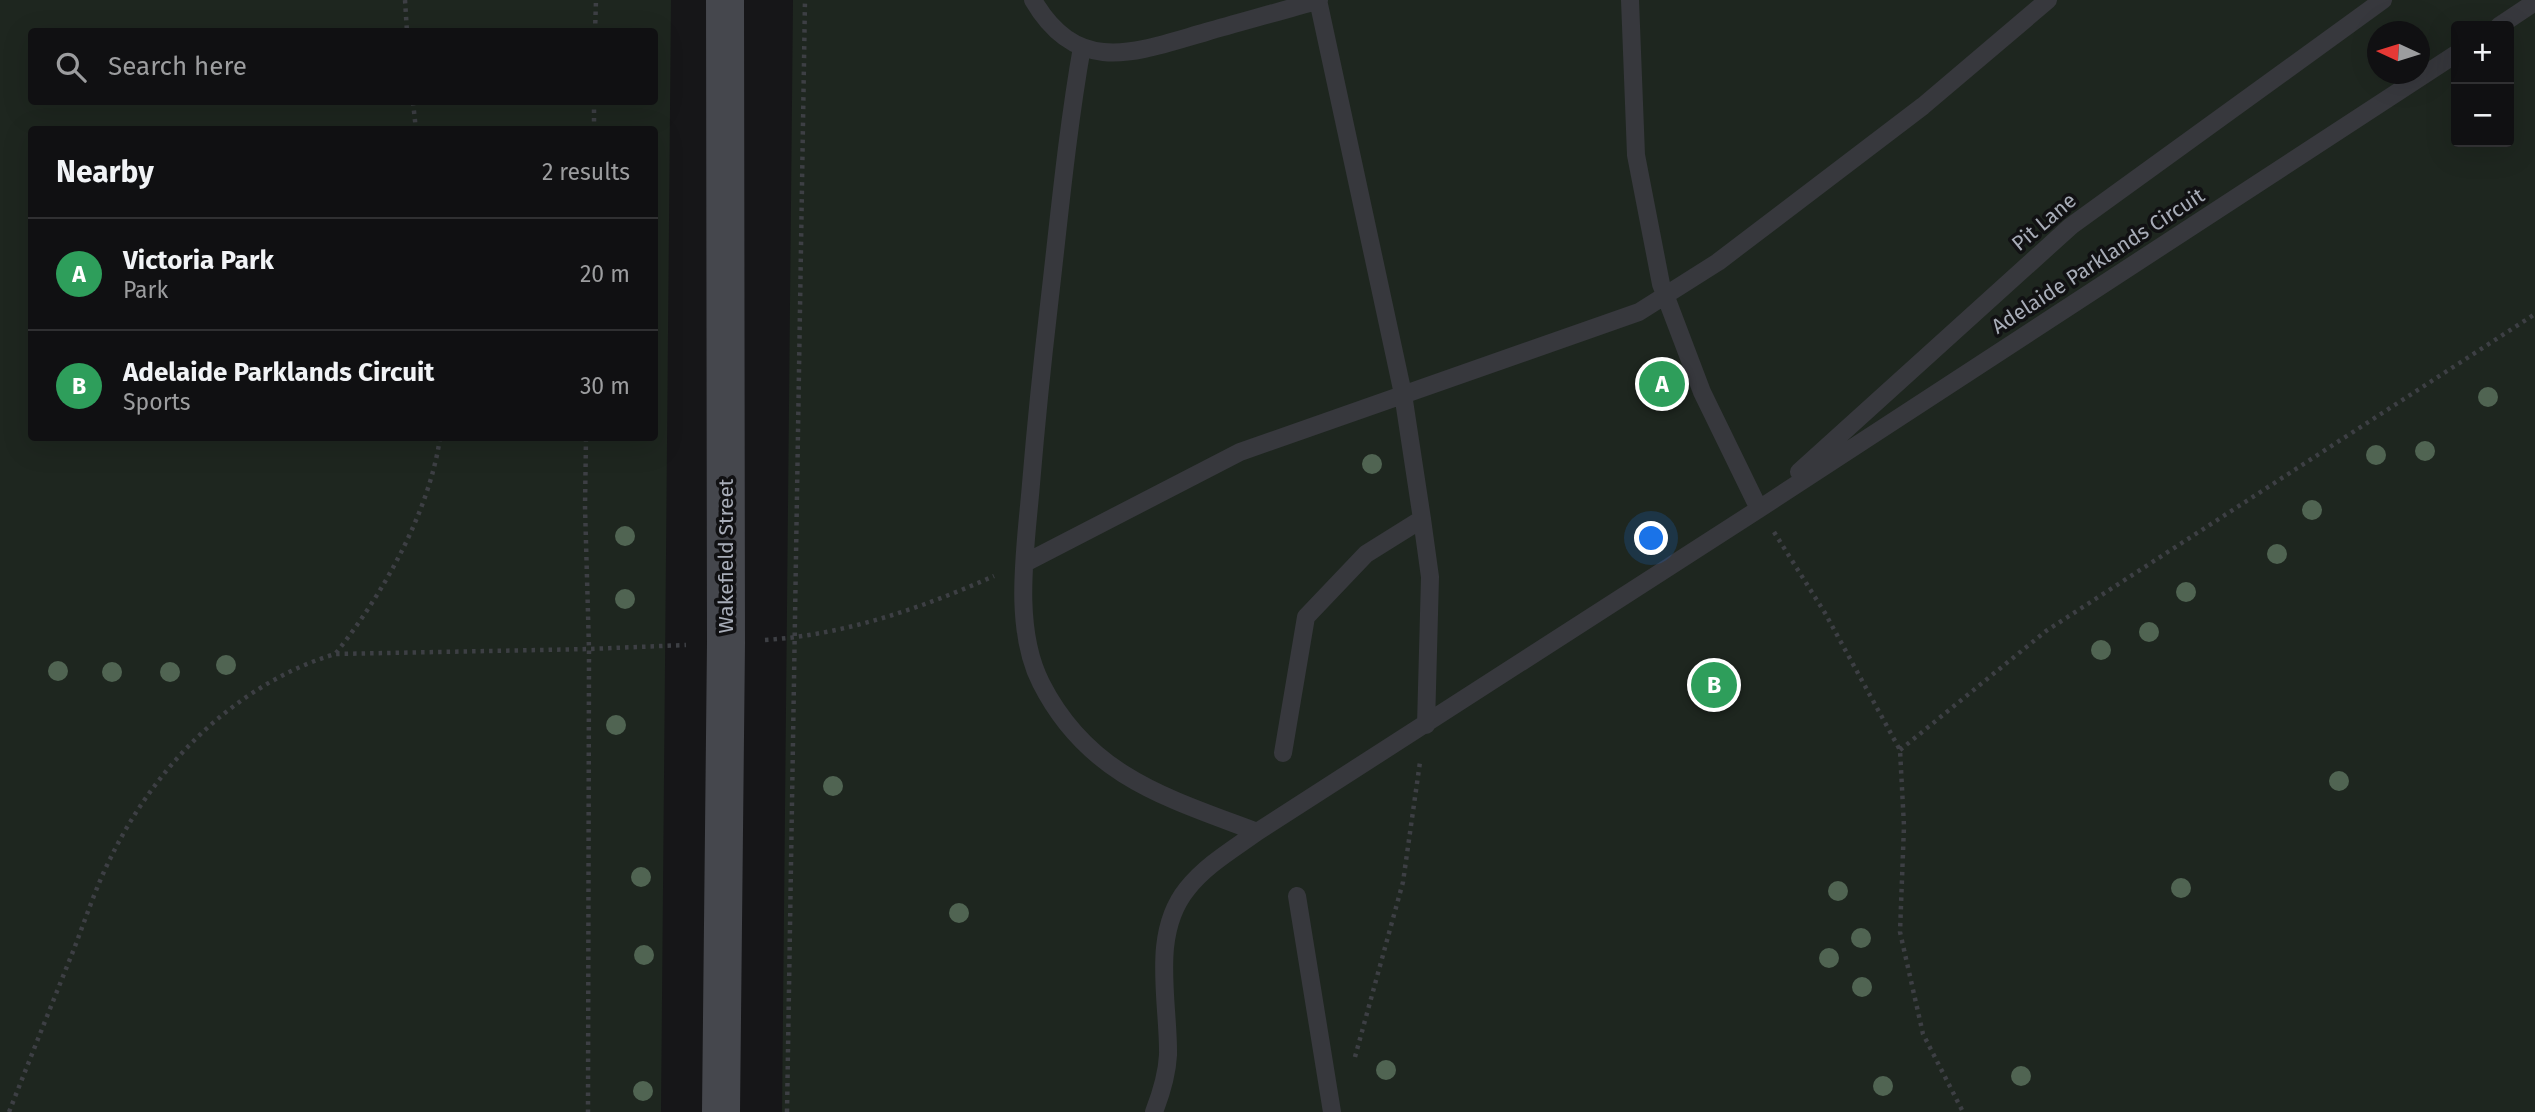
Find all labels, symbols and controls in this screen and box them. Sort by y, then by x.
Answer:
north arrow [2367,21,2430,84]
map controls [2451,21,2514,147]
button: + [2451,21,2514,84]
search box [28,28,658,105]
icon: search [52,48,90,86]
text: Search here [108,51,247,82]
button: − [2451,84,2514,147]
text: Nearby [56,154,154,190]
text: 2 results [542,158,630,186]
street label: Adelaide Parklands Circuit [1987,182,2210,340]
street label: Pit Lane [2006,187,2082,257]
text: Victoria Park [123,245,274,276]
text: A [72,260,86,288]
text: 20 m [580,260,630,288]
text: Park [123,276,168,304]
text: Adelaide Parklands Circuit [123,357,434,388]
pin: A [1639,358,1685,410]
text: B [72,372,86,400]
text: 30 m [580,372,630,400]
text: Sports [123,388,191,416]
street label: Wakefield Street [713,478,739,633]
your location [1634,521,1668,555]
pin: B [1691,659,1737,711]

